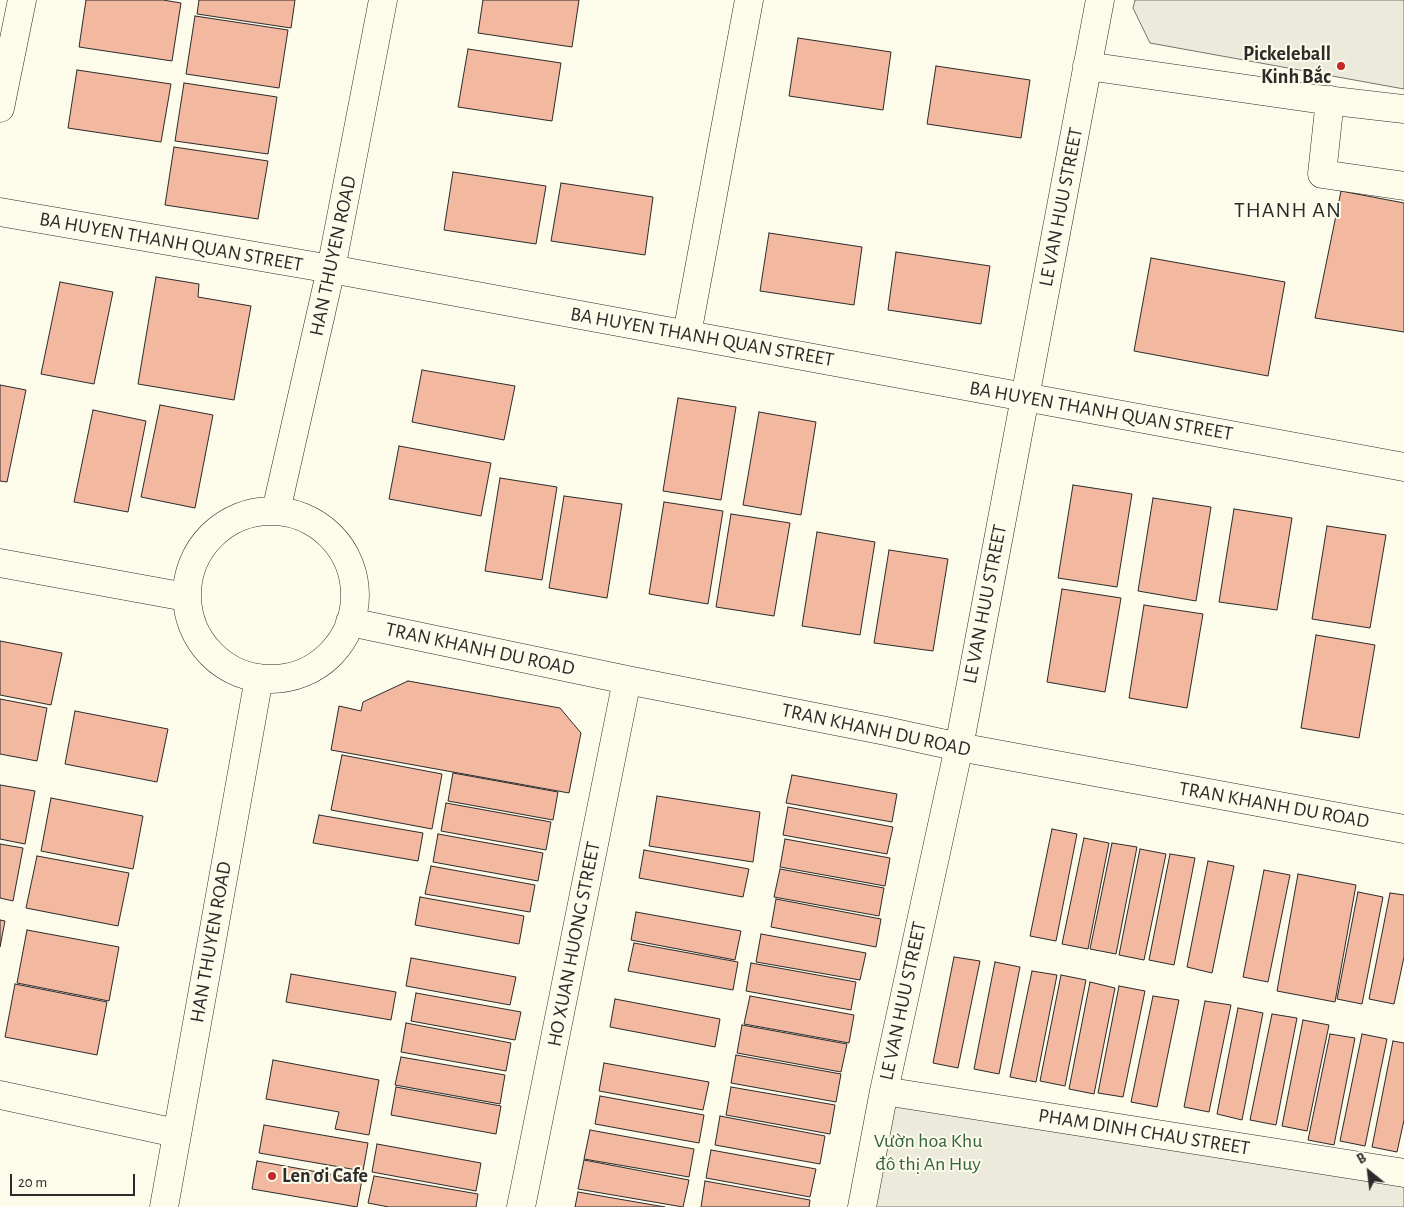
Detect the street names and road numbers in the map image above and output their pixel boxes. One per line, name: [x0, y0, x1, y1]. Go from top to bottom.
street label: LE VAN HUU STREET: [1034, 125, 1088, 289]
street label: HAN THUYEN ROAD: [304, 174, 362, 338]
street label: BA HUYEN THANH QUAN STREET: [37, 207, 305, 277]
street label: BA HUYEN THANH QUAN STREET: [568, 302, 836, 372]
street label: BA HUYEN THANH QUAN STREET: [967, 376, 1235, 446]
street label: LE VAN HUU STREET: [958, 522, 1012, 686]
street label: TRAN KHANH DU ROAD: [383, 617, 577, 681]
street label: TRAN KHANH DU ROAD: [779, 698, 973, 762]
street label: TRAN KHANH DU ROAD: [1177, 776, 1371, 834]
street label: HO XUAN HUONG STREET: [542, 839, 606, 1049]
street label: HAN THUYEN ROAD: [185, 860, 237, 1024]
street label: LE VAN HUU STREET: [874, 919, 932, 1083]
street label: PHAM DINH CHAU STREET: [1037, 1103, 1251, 1161]

